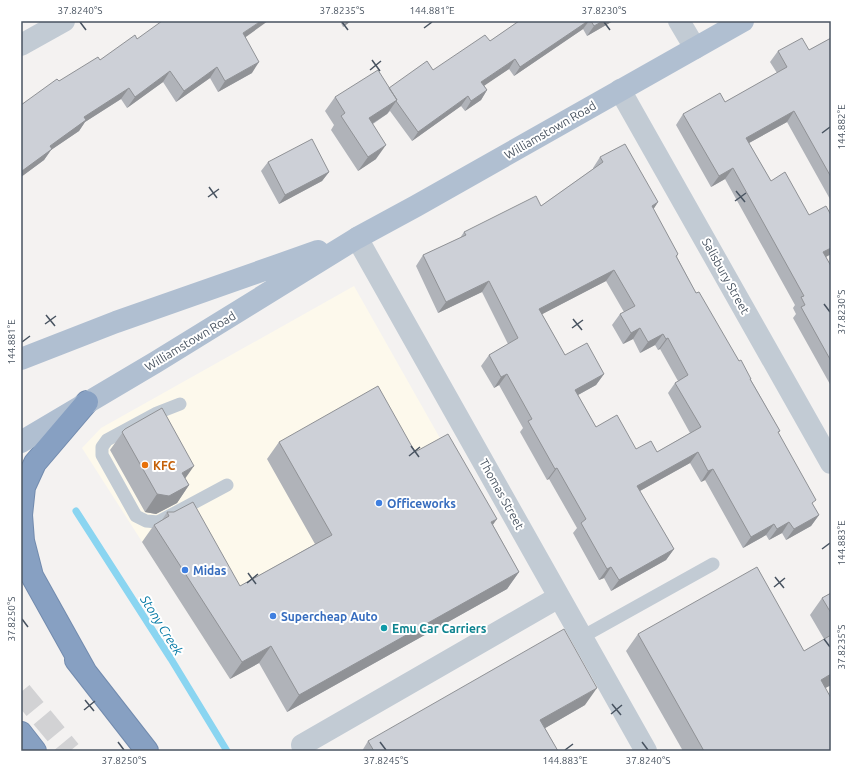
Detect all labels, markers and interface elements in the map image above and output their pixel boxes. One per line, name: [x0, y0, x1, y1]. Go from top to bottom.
text: 37.8240°S: [58, 5, 102, 16]
text: 37.8235°S: [320, 5, 364, 16]
text: 144.881°E: [409, 5, 455, 16]
text: 37.8230°S: [582, 5, 626, 16]
street label: Williamstown Road: [502, 99, 598, 161]
text: 144.882°E: [836, 104, 847, 150]
street label: Salisbury Street: [700, 236, 752, 316]
text: 37.8230°S: [836, 290, 847, 334]
street label: Williamstown Road: [142, 309, 238, 373]
text: 144.881°E: [6, 319, 17, 365]
street label: Thomas Street: [477, 457, 527, 532]
place label: KFC: [153, 459, 176, 472]
marker: KFC: [140, 460, 150, 470]
place label: Officeworks: [387, 497, 456, 510]
marker: Officeworks: [374, 498, 384, 508]
text: 144.883°E: [836, 520, 847, 566]
place label: Midas: [193, 564, 227, 577]
marker: Midas: [180, 565, 190, 575]
water label: Stony Creek: [138, 592, 186, 658]
text: 37.8250°S: [6, 597, 17, 641]
place label: Supercheap Auto: [281, 610, 378, 623]
marker: Supercheap Auto: [268, 611, 278, 621]
place label: Emu Car Carriers: [392, 622, 487, 635]
marker: Emu Car Carriers: [379, 623, 389, 633]
text: 37.8235°S: [836, 625, 847, 669]
text: 37.8250°S: [102, 755, 146, 766]
text: 37.8245°S: [364, 755, 408, 766]
text: 144.883°E: [542, 755, 588, 766]
text: 37.8240°S: [626, 755, 670, 766]

